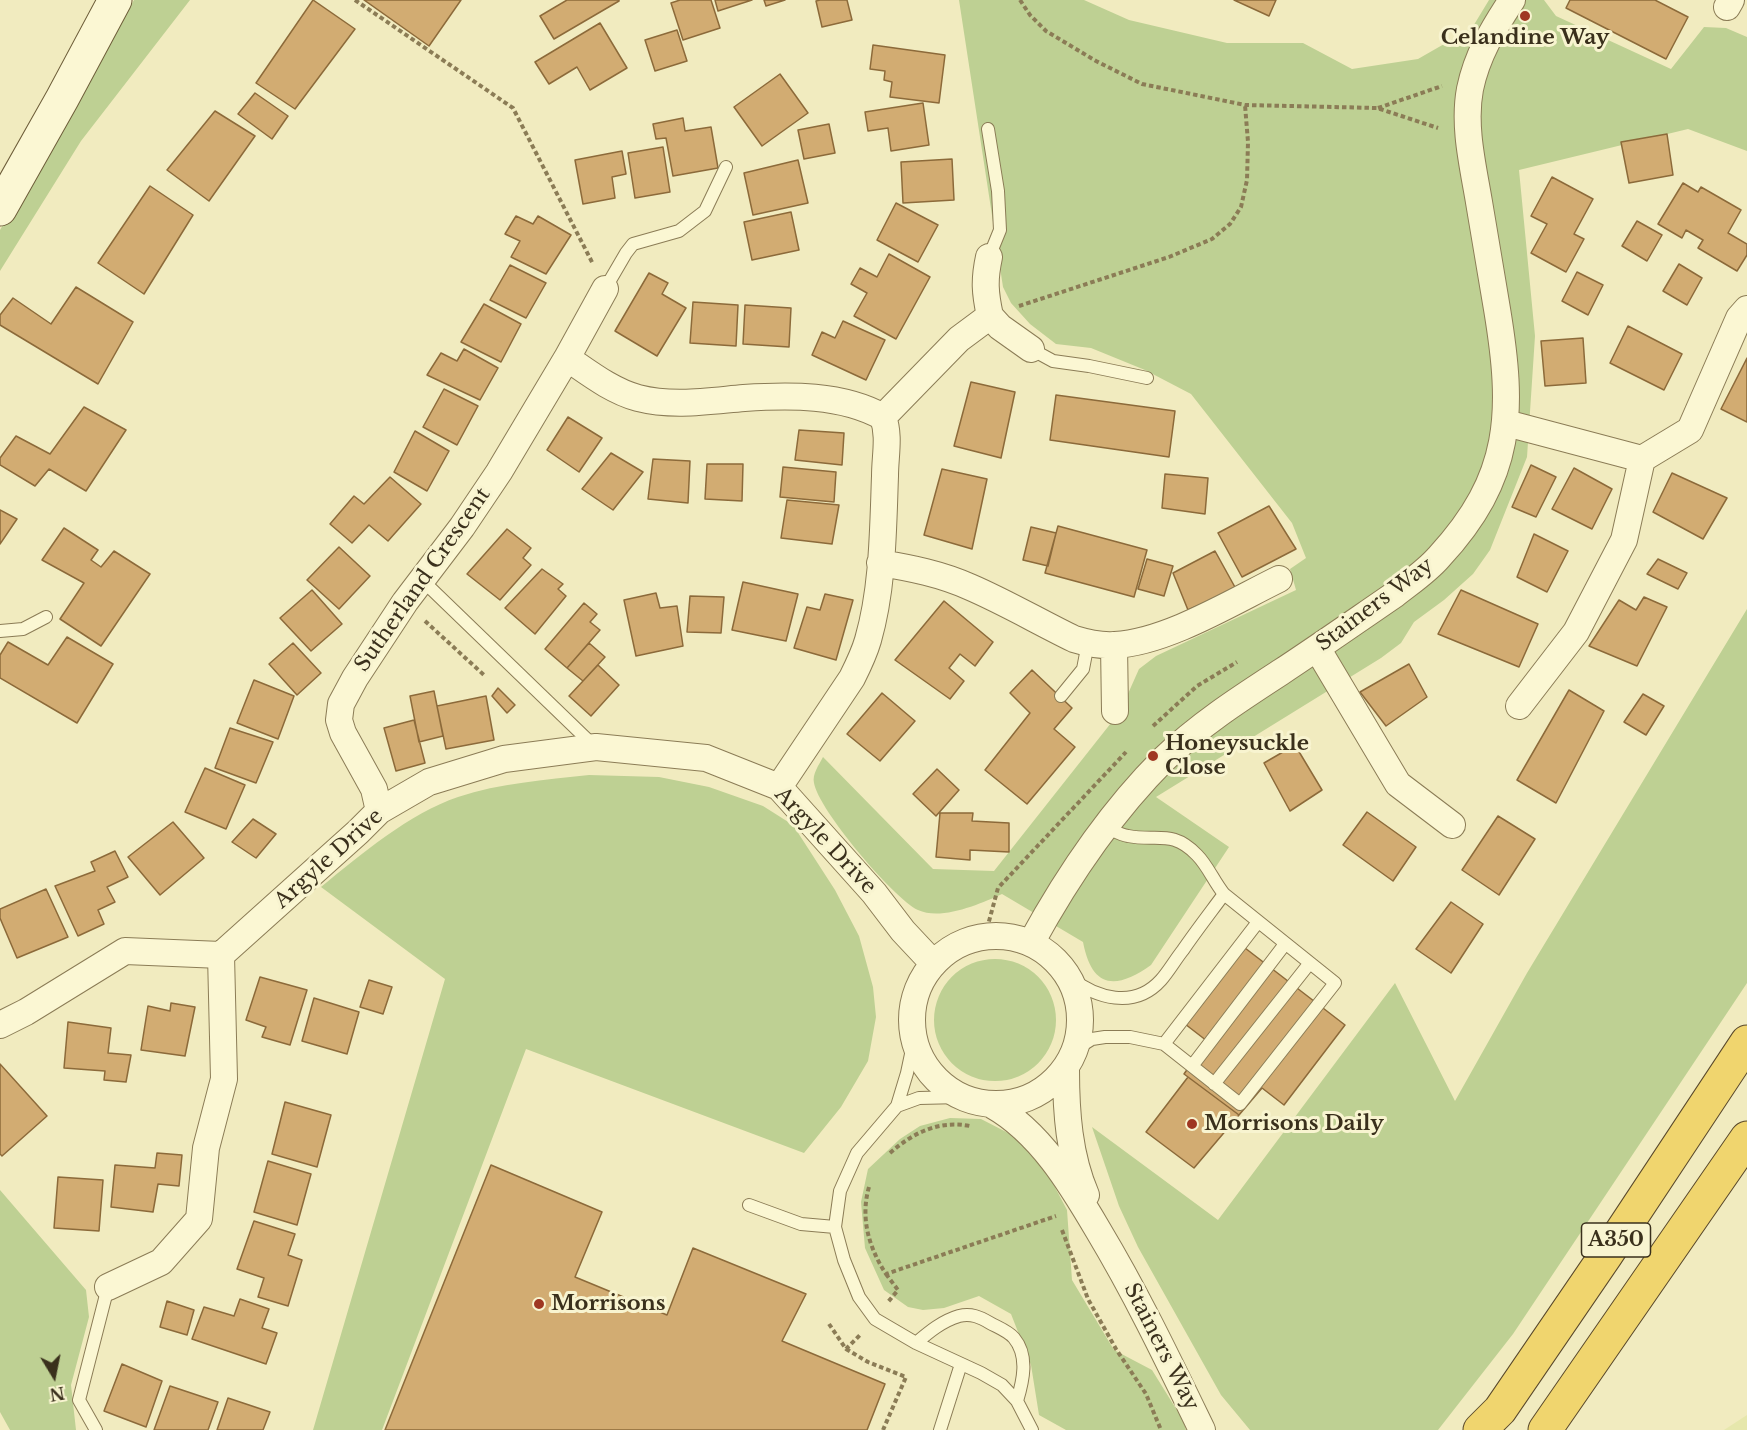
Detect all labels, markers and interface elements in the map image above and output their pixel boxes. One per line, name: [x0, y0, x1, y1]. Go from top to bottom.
marker: Celandine Way: [1518, 9, 1532, 23]
place label: Celandine Way: [1441, 25, 1609, 51]
street label: Sutherland Crescent: [350, 483, 496, 677]
street label: Stainers Way: [1312, 553, 1438, 657]
place label: Honeysuckle Close: [1165, 731, 1309, 781]
marker: Honeysuckle Close: [1146, 749, 1160, 763]
street label: Argyle Drive: [769, 782, 881, 900]
street label: Argyle Drive: [270, 804, 388, 914]
place label: Morrisons Daily: [1204, 1111, 1384, 1137]
marker: Morrisons Daily: [1185, 1117, 1199, 1131]
road number: A350: [1582, 1223, 1650, 1257]
street label: Stainers Way: [1118, 1279, 1204, 1415]
place label: Morrisons: [551, 1291, 666, 1317]
marker: Morrisons: [532, 1297, 546, 1311]
north arrow: [24, 1346, 84, 1406]
text: N: [48, 1383, 66, 1405]

